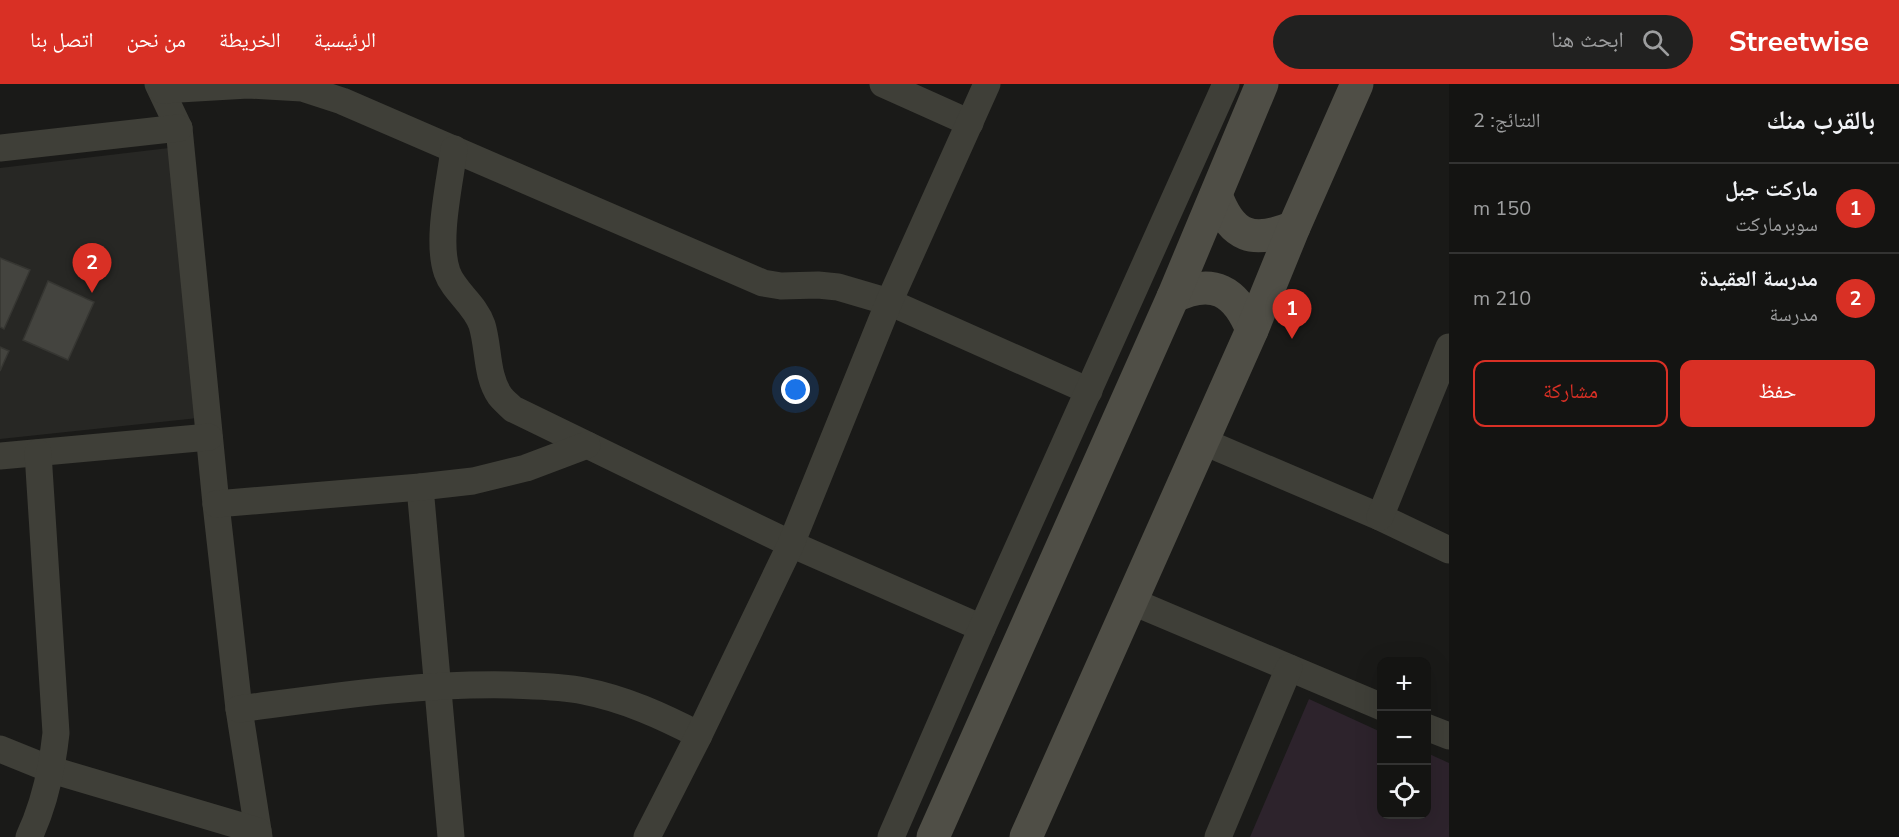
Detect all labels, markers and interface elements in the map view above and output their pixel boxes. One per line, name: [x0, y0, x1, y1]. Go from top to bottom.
search box: [1273, 15, 1693, 69]
text: Streetwise: [1729, 23, 1869, 61]
text: ابحث هنا: [1551, 25, 1624, 55]
text: اتصل بنا: [30, 26, 94, 54]
text: من نحن: [127, 26, 186, 54]
text: الخريطة: [219, 26, 281, 54]
text: الرئيسية: [314, 26, 376, 54]
icon: search: [1639, 26, 1672, 59]
text: بالقرب منك: [1767, 103, 1875, 138]
text: النتائج: 2: [1473, 107, 1541, 134]
text: ماركت جبل: [1725, 174, 1818, 204]
text: 150 m: [1473, 195, 1531, 222]
text: 1: [1850, 195, 1862, 222]
text: سوبرماركت: [1735, 211, 1818, 238]
pin: 2: [72, 244, 112, 293]
text: مدرسة العقيدة: [1699, 264, 1818, 294]
text: 210 m: [1473, 285, 1531, 312]
text: 2: [1850, 285, 1862, 312]
pin: 1: [1272, 290, 1312, 339]
text: مدرسة: [1769, 301, 1818, 328]
button: مشاركة: [1473, 360, 1668, 427]
button: حفظ: [1680, 360, 1875, 427]
your location: [781, 375, 810, 404]
map controls: [1377, 657, 1431, 819]
button: +: [1377, 657, 1431, 711]
button: −: [1377, 711, 1431, 765]
button: locate: [1377, 765, 1431, 819]

